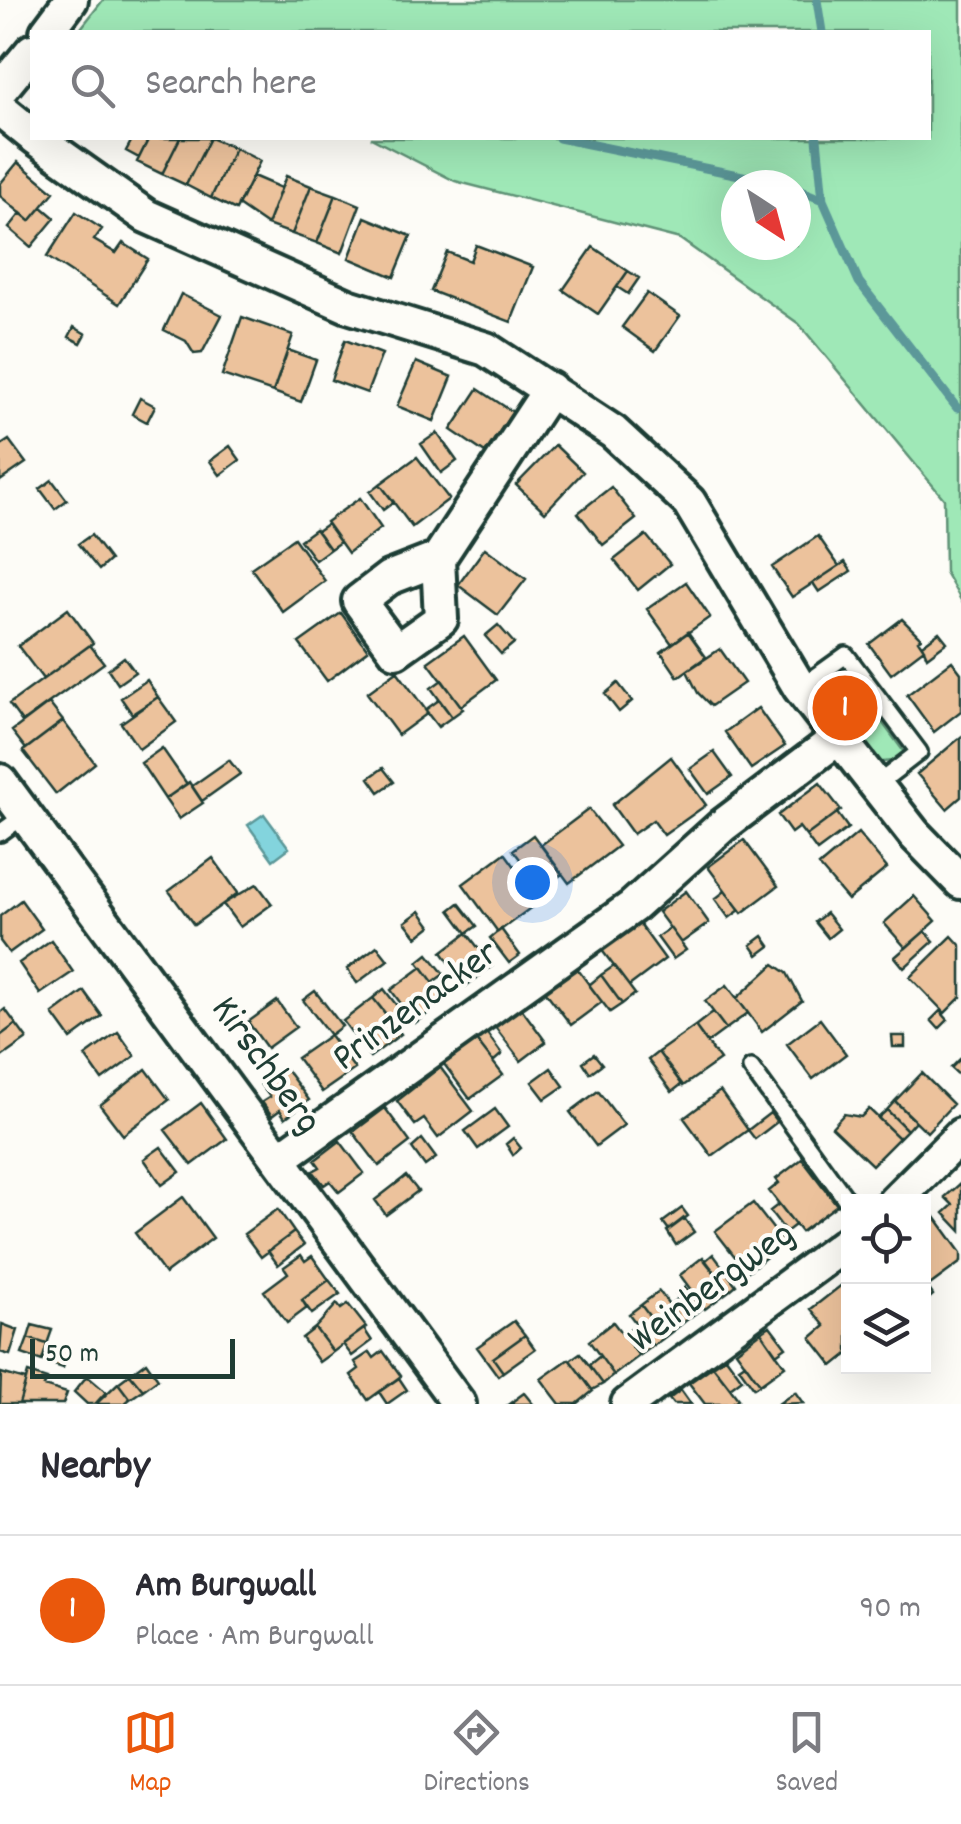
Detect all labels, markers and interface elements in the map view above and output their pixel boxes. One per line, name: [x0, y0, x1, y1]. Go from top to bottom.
search box: [30, 30, 931, 140]
icon: search: [65, 58, 120, 113]
text: Search here: [145, 58, 317, 113]
north arrow: [721, 170, 811, 260]
pin: 1: [812, 670, 878, 746]
your location: [507, 857, 558, 908]
street label: Prinzenacker: [322, 928, 512, 1088]
street label: Kirschberg: [194, 986, 334, 1148]
map controls: [841, 1194, 931, 1374]
button: locate: [841, 1194, 931, 1284]
street label: Weinbergweg: [618, 1209, 808, 1369]
button: layers: [841, 1284, 931, 1374]
scale bar: [30, 1334, 235, 1378]
text: 50 m: [45, 1336, 99, 1376]
text: Nearby: [40, 1439, 150, 1499]
text: Am Burgwall: [135, 1560, 316, 1615]
text: 1: [69, 1587, 76, 1633]
text: 90 m: [860, 1587, 921, 1633]
text: Place · Am Burgwall: [135, 1615, 374, 1661]
tab: Map: [123, 1705, 178, 1805]
tab: Directions: [424, 1705, 530, 1805]
tab: Saved: [776, 1705, 838, 1805]

